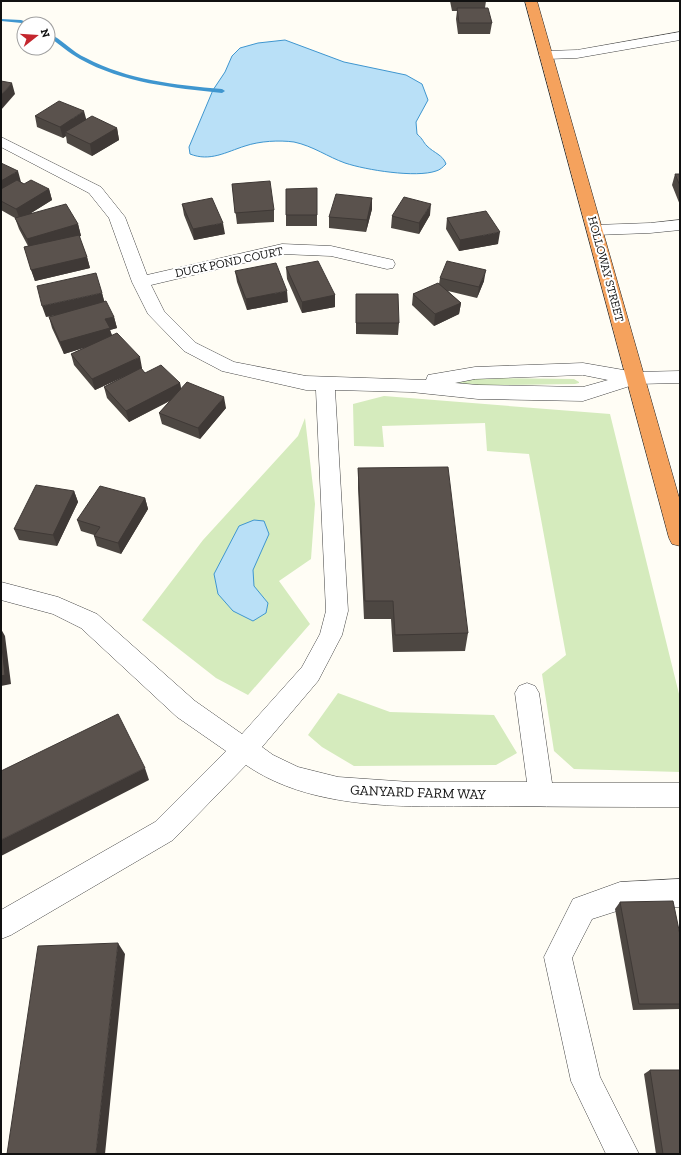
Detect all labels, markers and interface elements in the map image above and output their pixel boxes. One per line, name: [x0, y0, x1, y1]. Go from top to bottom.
north arrow: [16, 16, 56, 56]
text: N: [38, 27, 53, 40]
street label: HOLLOWAY STREET: [585, 215, 627, 324]
street label: DUCK POND COURT: [174, 244, 285, 280]
street label: GANYARD FARM WAY: [350, 782, 487, 803]

